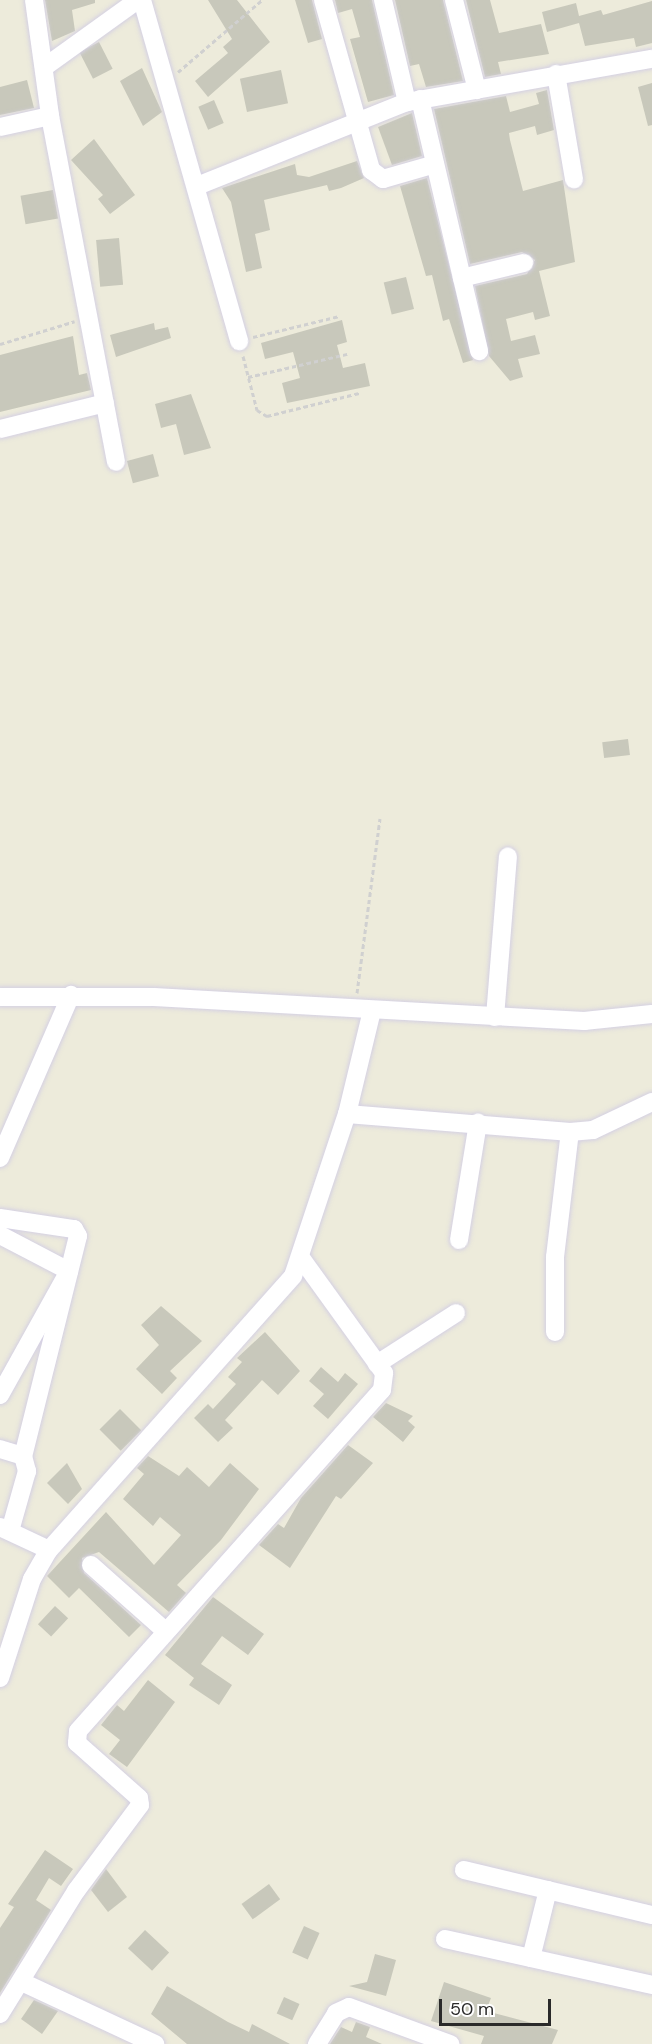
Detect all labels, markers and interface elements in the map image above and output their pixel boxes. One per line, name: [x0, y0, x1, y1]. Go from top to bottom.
scale bar: [442, 1987, 554, 2025]
text: 50 m: [450, 1997, 494, 2021]

